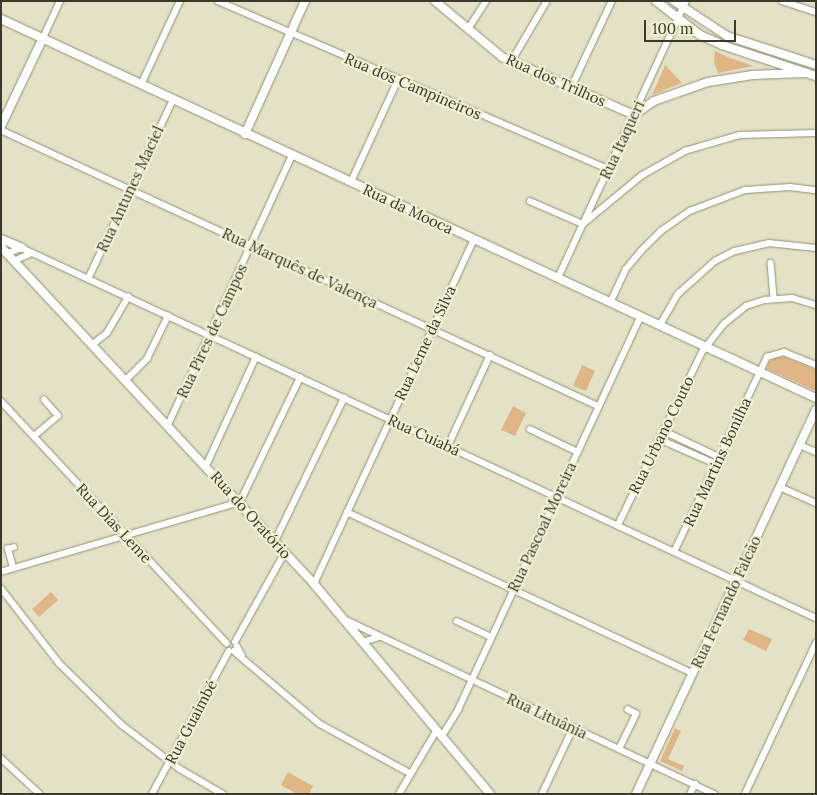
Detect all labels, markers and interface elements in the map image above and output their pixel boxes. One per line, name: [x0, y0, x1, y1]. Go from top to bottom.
scale bar: [647, 10, 740, 42]
text: 100 m: [652, 19, 693, 38]
street label: Rua dos Campineiros: [342, 49, 484, 123]
street label: Rua dos Trilhos: [503, 50, 609, 110]
street label: Rua Itaqueri: [596, 98, 648, 182]
street label: Rua Antunes Maciel: [93, 123, 167, 255]
street label: Rua da Mooca: [360, 180, 456, 238]
street label: Rua Marquês de Valença: [219, 224, 381, 312]
street label: Rua Pires de Campos: [173, 261, 251, 401]
street label: Rua Leme da Silva: [390, 283, 460, 403]
street label: Rua Urbano Couto: [625, 373, 697, 497]
street label: Rua Martins Bonilha: [679, 395, 755, 529]
street label: Rua Cuiabá: [385, 410, 463, 460]
street label: Rua Pascoal Moreira: [504, 459, 580, 595]
street label: Rua do Oratório: [207, 467, 295, 563]
street label: Rua Dias Leme: [72, 479, 156, 567]
street label: Rua Fernando Falcão: [687, 533, 765, 671]
street label: Rua Guaimbé: [161, 677, 221, 767]
street label: Rua Lituânia: [504, 690, 590, 742]

